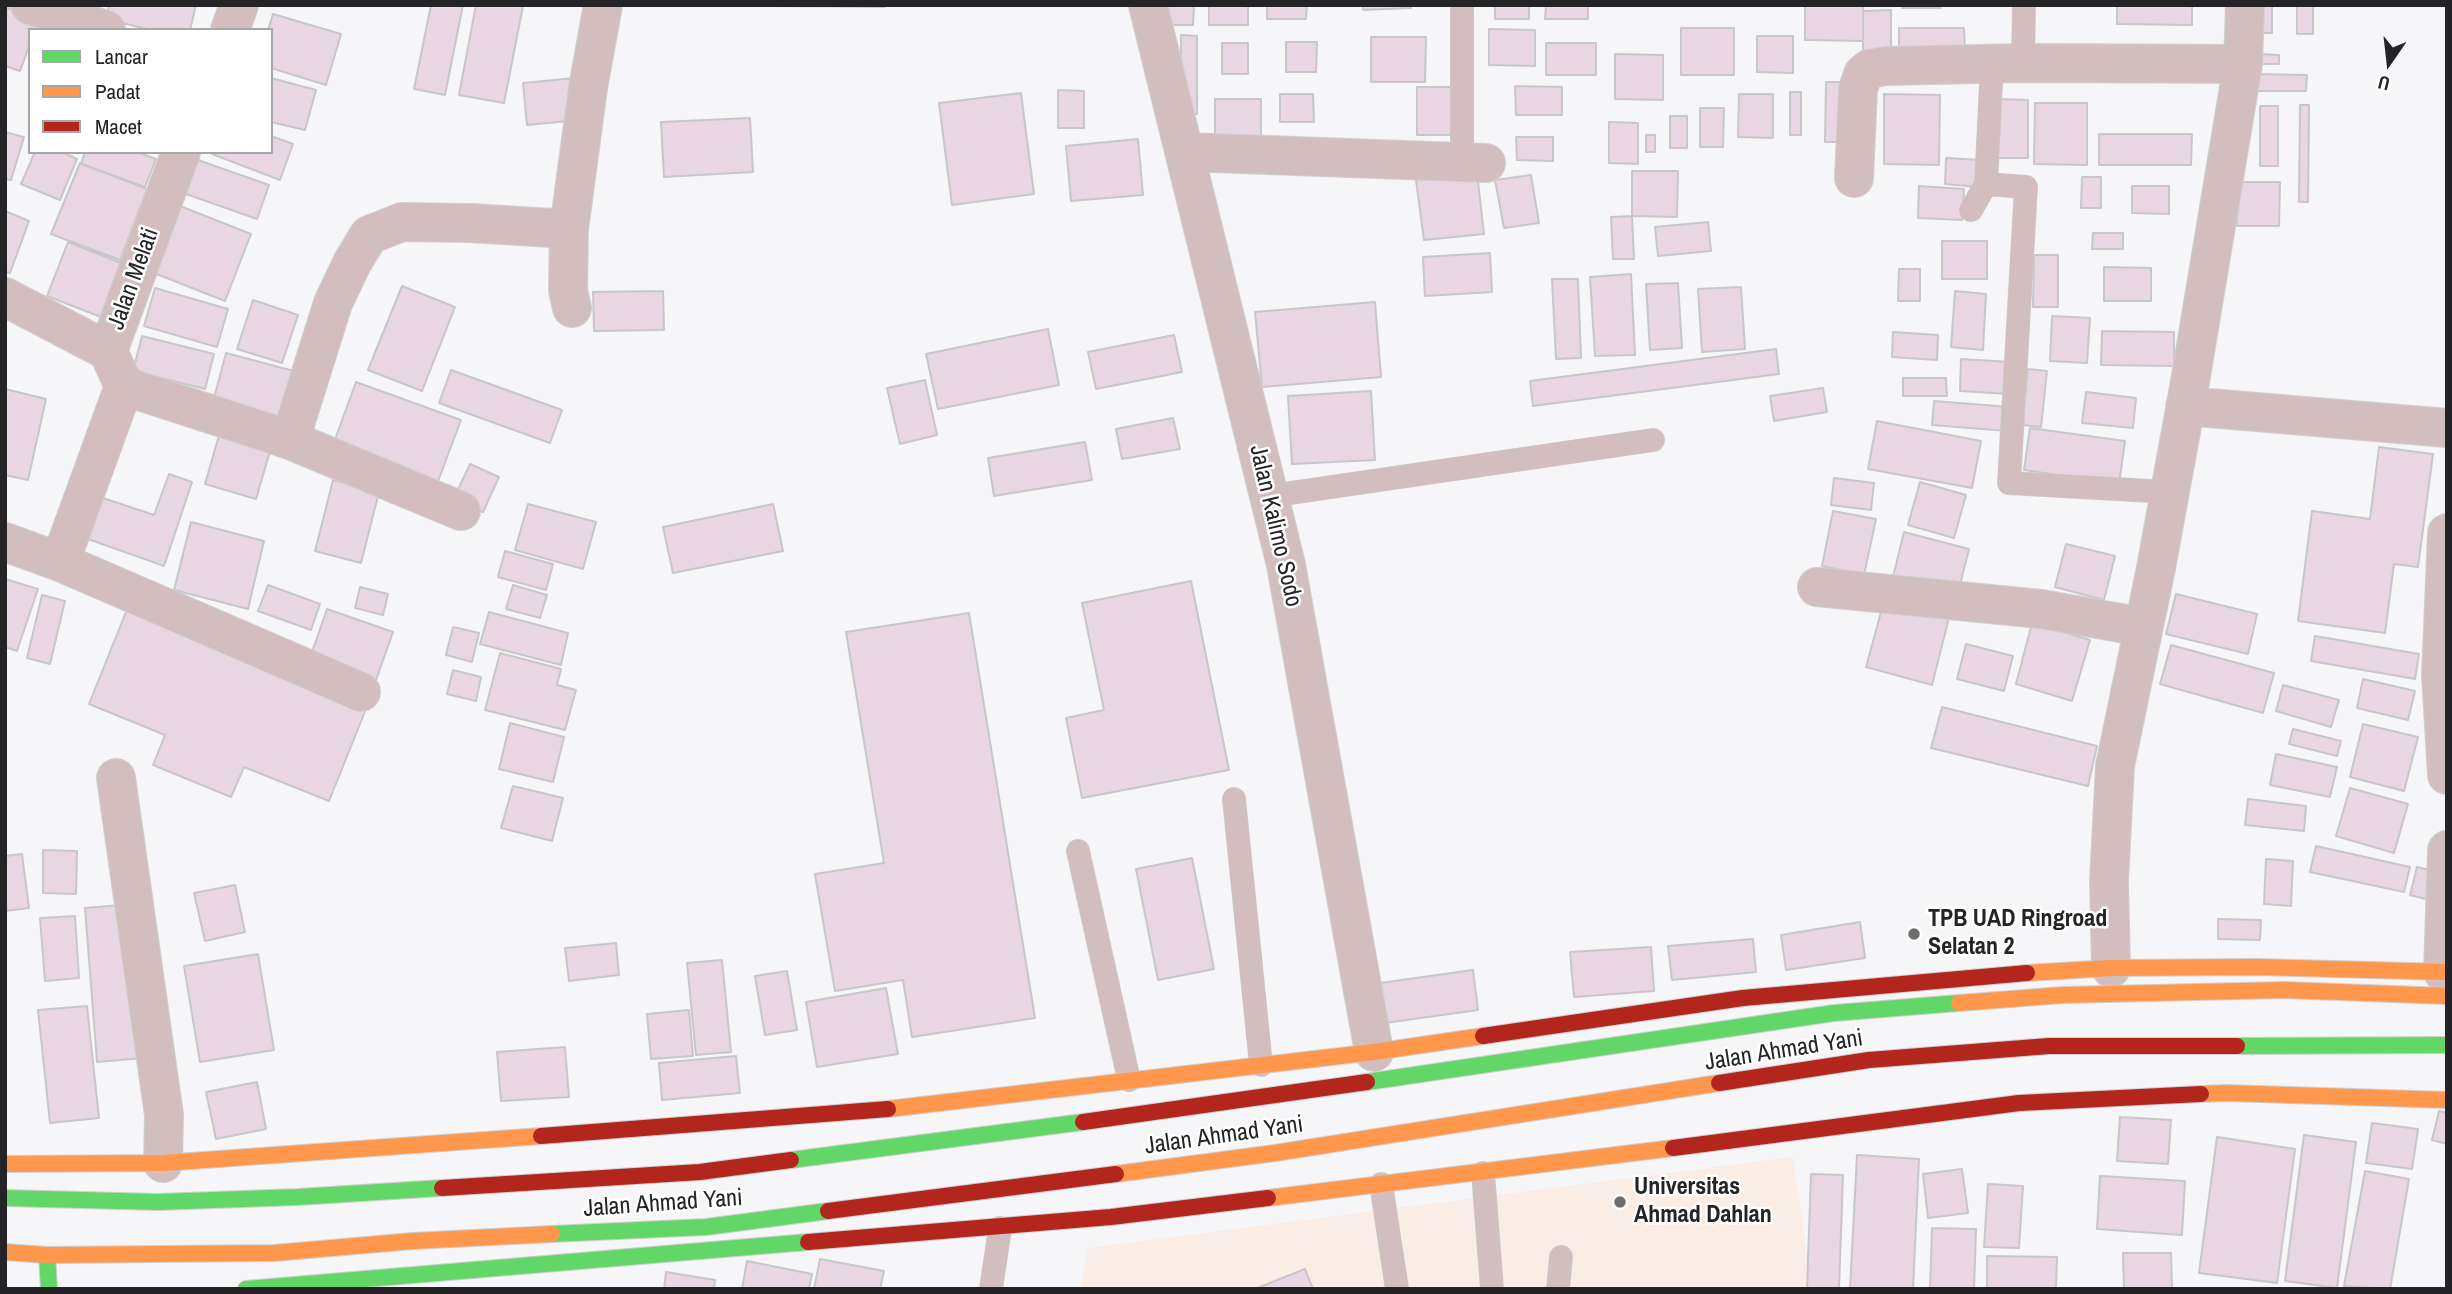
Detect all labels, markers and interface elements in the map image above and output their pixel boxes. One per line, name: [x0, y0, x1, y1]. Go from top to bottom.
legend: [28, 28, 273, 154]
north arrow: [2354, 28, 2424, 98]
text: Lancar: [95, 42, 148, 71]
text: U: [2375, 69, 2393, 97]
text: Padat: [95, 77, 140, 106]
text: Macet: [95, 112, 142, 141]
street label: Jalan Melati: [102, 224, 166, 334]
street label: Jalan Kalimo Sodo: [1242, 442, 1308, 610]
place label: TPB UAD Ringroad Selatan 2: [1928, 906, 2107, 962]
marker: TPB UAD Ringroad Selatan 2: [1906, 926, 1922, 942]
street label: Jalan Ahmad Yani: [1703, 1024, 1865, 1078]
street label: Jalan Ahmad Yani: [1143, 1111, 1305, 1161]
place label: Universitas Ahmad Dahlan: [1634, 1174, 1772, 1230]
street label: Jalan Ahmad Yani: [582, 1184, 744, 1224]
marker: Universitas Ahmad Dahlan: [1612, 1194, 1628, 1210]

